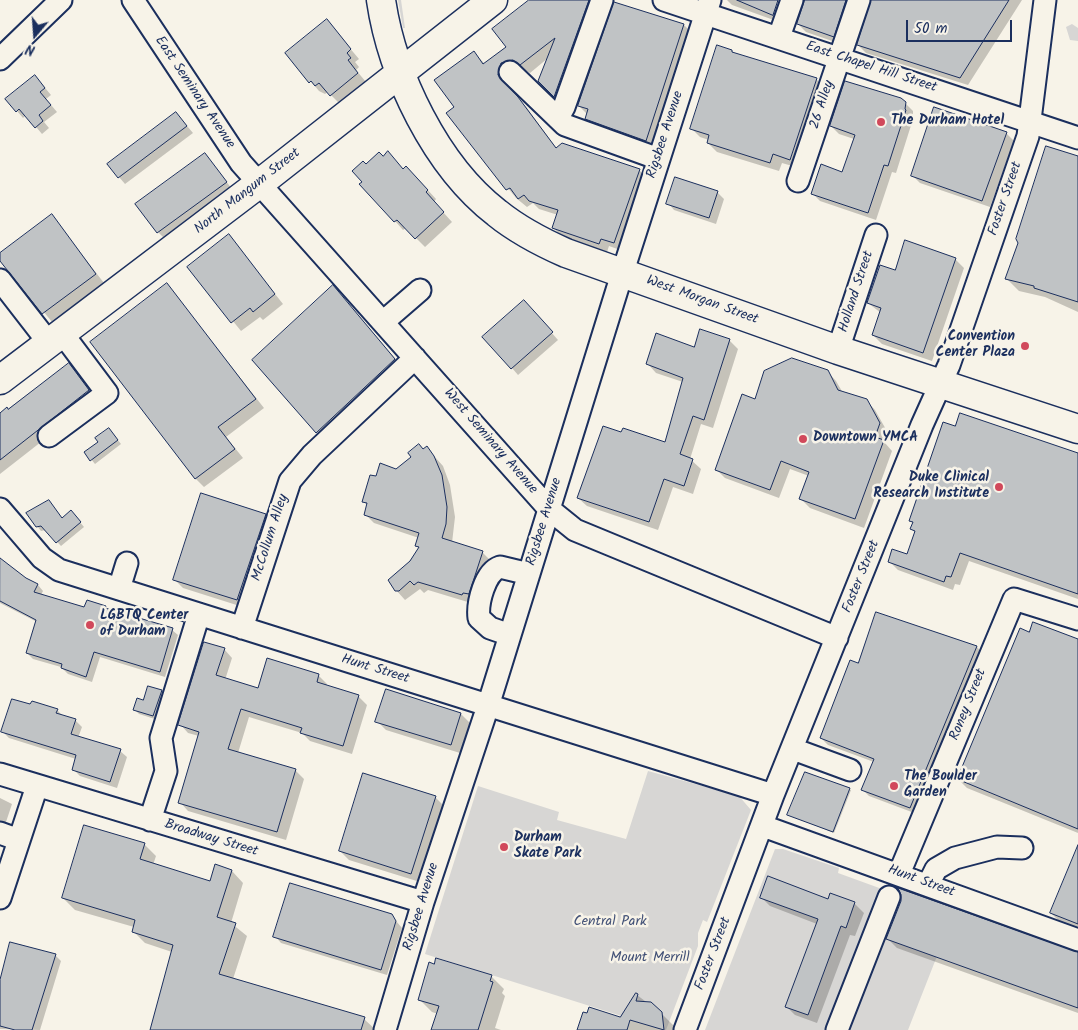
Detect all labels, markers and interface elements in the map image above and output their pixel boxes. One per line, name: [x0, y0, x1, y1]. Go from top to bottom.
north arrow: [10, 10, 60, 60]
scale bar: [908, 10, 1014, 42]
text: 50 m: [914, 17, 948, 41]
street label: East Seminary Avenue: [150, 34, 238, 152]
text: N: [23, 37, 38, 61]
street label: East Chapel Hill Street: [803, 39, 939, 97]
street label: 26 Alley: [807, 79, 839, 131]
street label: Rigsbee Avenue: [644, 89, 688, 181]
place label: The Durham Hotel: [891, 114, 1004, 130]
marker: The Durham Hotel: [875, 116, 887, 128]
street label: North Mangum Street: [192, 145, 304, 239]
street label: Foster Street: [986, 160, 1026, 238]
street label: Holland Street: [836, 249, 878, 335]
street label: West Morgan Street: [644, 273, 760, 329]
place label: Convention Center Plaza: [936, 330, 1015, 362]
marker: Convention Center Plaza: [1019, 340, 1031, 352]
street label: West Seminary Avenue: [440, 386, 540, 498]
place label: Downtown YMCA: [813, 431, 918, 447]
marker: Downtown YMCA: [797, 433, 809, 445]
place label: Duke Clinical Research Institute: [873, 471, 989, 504]
street label: Rigsbee Avenue: [524, 476, 566, 568]
marker: Duke Clinical Research Institute: [993, 481, 1005, 493]
street label: McCollum Alley: [249, 492, 293, 584]
street label: Foster Street: [840, 538, 884, 616]
place label: LGBTQ Center of Durham: [100, 609, 188, 642]
marker: LGBTQ Center of Durham: [84, 619, 96, 631]
street label: Hunt Street: [339, 652, 411, 688]
street label: Roney Street: [947, 667, 991, 743]
place label: The Boulder Garden: [904, 770, 977, 802]
marker: The Boulder Garden: [888, 780, 900, 792]
street label: Broadway Street: [162, 817, 260, 861]
place label: Durham Skate Park: [514, 831, 581, 864]
marker: Durham Skate Park: [498, 841, 510, 853]
street label: Rigsbee Avenue: [401, 861, 443, 953]
street label: Hunt Street: [885, 862, 957, 902]
park label: Central Park: [573, 915, 647, 931]
street label: Foster Street: [692, 915, 736, 993]
park label: Mount Merrill: [610, 951, 690, 967]

